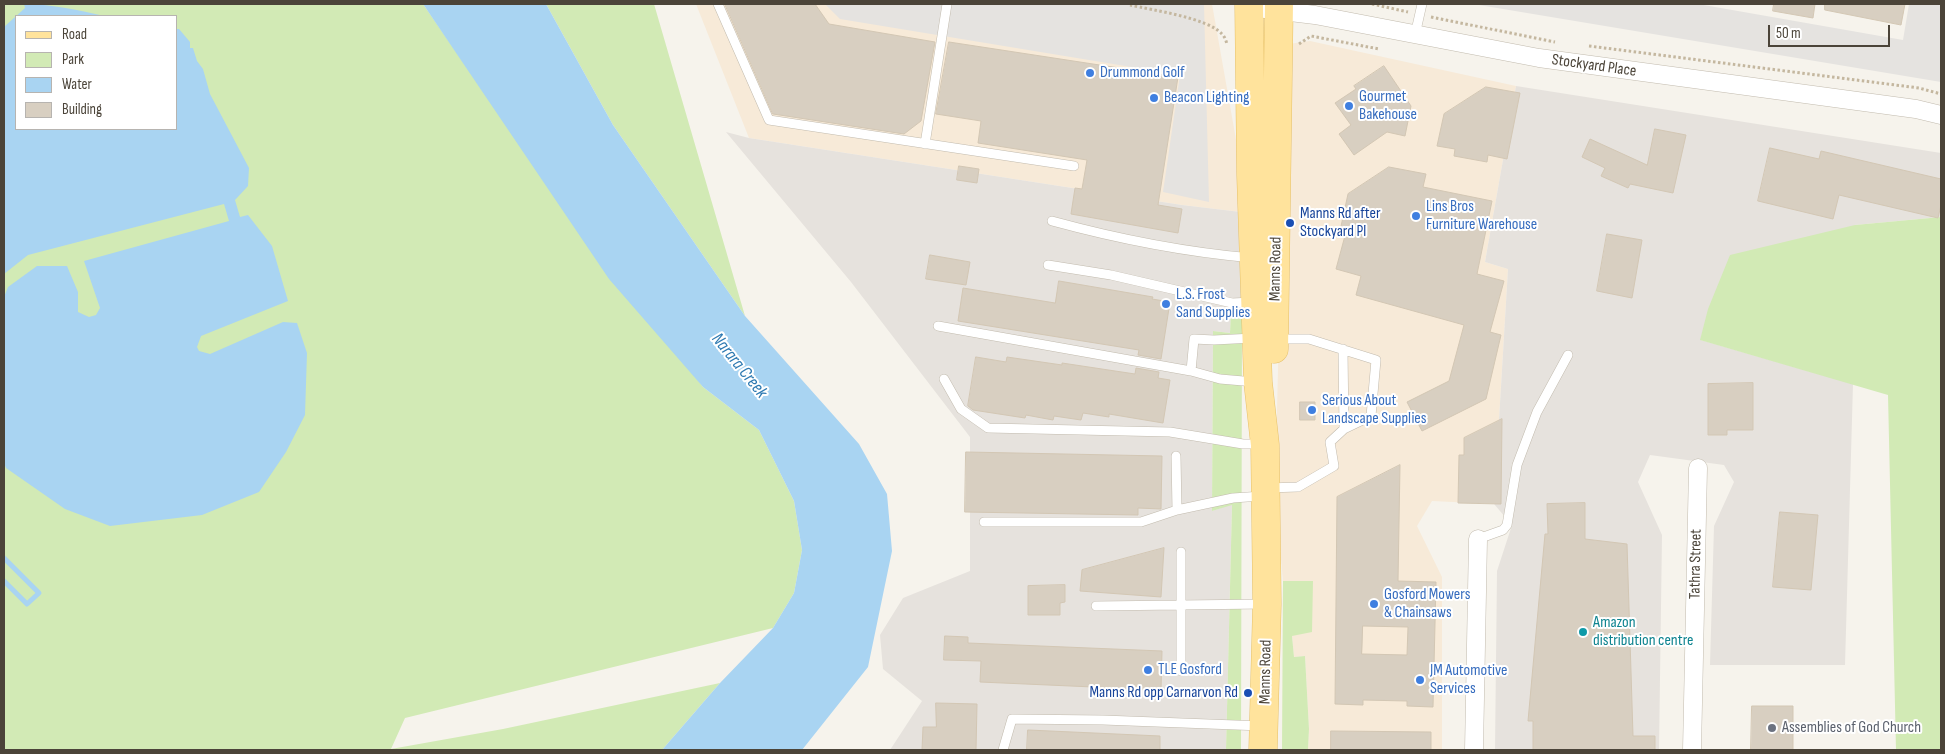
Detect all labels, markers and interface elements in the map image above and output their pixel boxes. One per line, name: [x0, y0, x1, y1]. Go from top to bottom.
legend: [15, 15, 178, 130]
scale bar: [1770, 15, 1892, 47]
text: 50 m: [1776, 24, 1801, 43]
text: Road: [62, 25, 87, 44]
text: Park: [62, 50, 84, 69]
street label: Stockyard Place: [1551, 51, 1637, 81]
place label: Drummond Golf: [1100, 63, 1185, 83]
marker: Drummond Golf: [1084, 67, 1096, 79]
text: Water: [62, 75, 92, 94]
place label: Gourmet Bakehouse: [1359, 87, 1417, 125]
place label: Beacon Lighting: [1164, 88, 1249, 108]
marker: Beacon Lighting: [1148, 92, 1160, 104]
text: Building: [62, 100, 102, 119]
marker: Gourmet Bakehouse: [1343, 100, 1355, 112]
place label: Lins Bros Furniture Warehouse: [1426, 197, 1537, 235]
place label: Manns Rd after Stockyard Pl: [1300, 204, 1381, 242]
marker: Lins Bros Furniture Warehouse: [1410, 210, 1422, 222]
marker: Manns Rd after Stockyard Pl: [1284, 217, 1296, 229]
street label: Manns Road: [1266, 237, 1286, 301]
place label: L.S. Frost Sand Supplies: [1176, 285, 1250, 323]
marker: L.S. Frost Sand Supplies: [1160, 298, 1172, 310]
water label: Narara Creek: [706, 329, 772, 403]
place label: Serious About Landscape Supplies: [1322, 391, 1427, 429]
marker: Serious About Landscape Supplies: [1306, 404, 1318, 416]
street label: Tathra Street: [1686, 529, 1706, 599]
place label: Gosford Mowers & Chainsaws: [1384, 585, 1470, 623]
marker: Gosford Mowers & Chainsaws: [1368, 598, 1380, 610]
place label: Amazon distribution centre: [1593, 613, 1693, 651]
marker: Amazon distribution centre: [1577, 626, 1589, 638]
street label: Manns Road: [1256, 640, 1276, 704]
place label: TLE Gosford: [1158, 660, 1222, 680]
place label: JM Automotive Services: [1430, 661, 1508, 699]
marker: TLE Gosford: [1142, 664, 1154, 676]
marker: JM Automotive Services: [1414, 674, 1426, 686]
place label: Manns Rd opp Carnarvon Rd: [1090, 683, 1238, 703]
marker: Manns Rd opp Carnarvon Rd: [1242, 687, 1254, 699]
place label: Assemblies of God Church: [1782, 718, 1921, 738]
marker: Assemblies of God Church: [1766, 722, 1778, 734]

